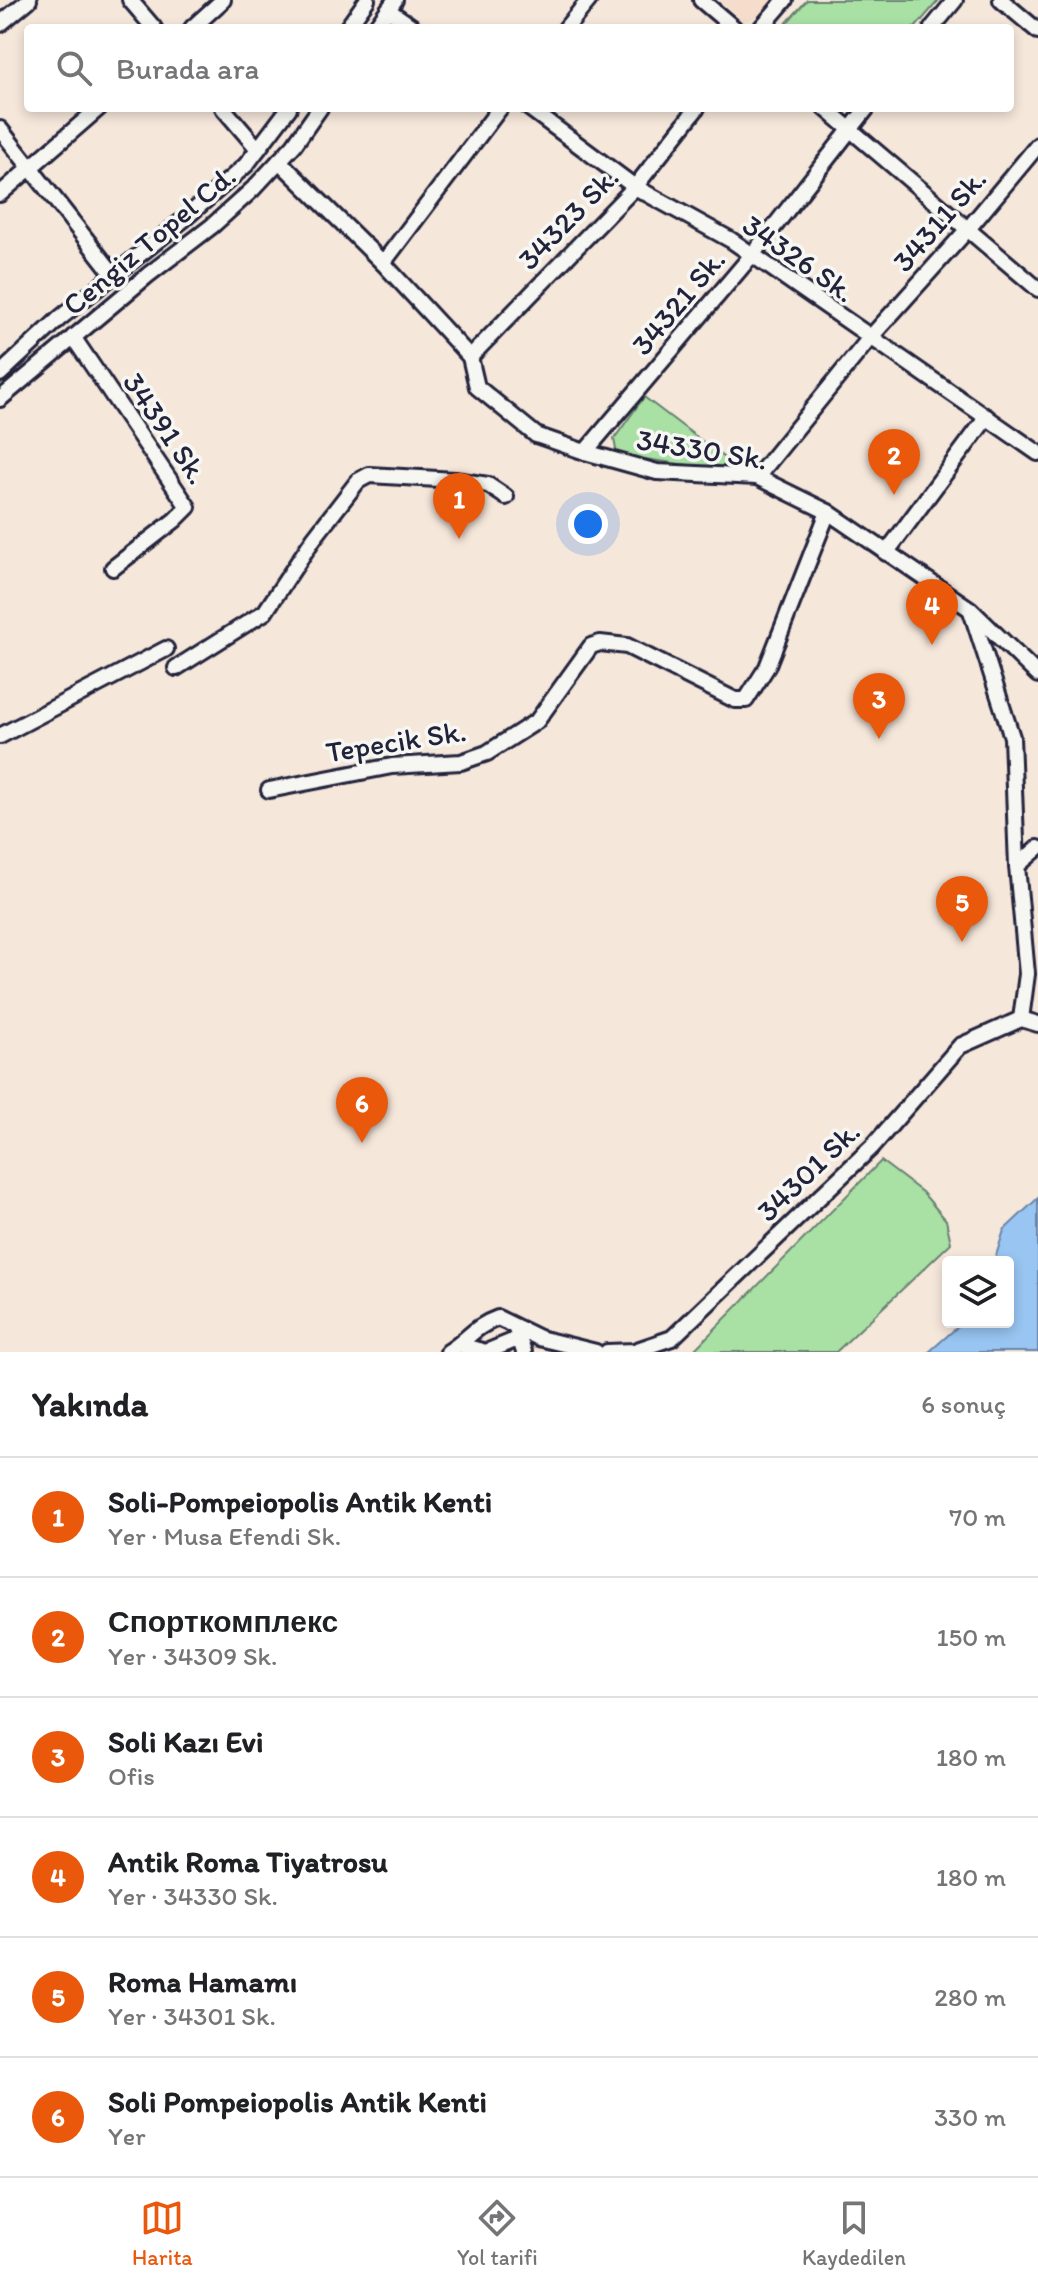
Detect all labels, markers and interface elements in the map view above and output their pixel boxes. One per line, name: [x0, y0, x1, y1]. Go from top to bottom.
search box: [24, 24, 1014, 112]
icon: search: [52, 46, 96, 90]
text: Burada ara: [116, 50, 259, 87]
street label: Cengiz Topel Cd.: [55, 157, 243, 323]
street label: 34323 Sk.: [510, 159, 626, 277]
street label: 34311 Sk.: [884, 161, 994, 279]
street label: 34326 Sk.: [736, 206, 862, 310]
street label: 34321 Sk.: [623, 241, 733, 363]
street label: 34391 Sk.: [115, 365, 217, 491]
street label: 34330 Sk.: [634, 420, 770, 478]
pin: 2: [868, 429, 920, 495]
pin: 1: [433, 473, 485, 539]
your location: [568, 504, 608, 544]
pin: 4: [906, 579, 958, 645]
pin: 3: [853, 673, 905, 739]
street label: Tepecik Sk.: [323, 712, 469, 770]
pin: 5: [936, 876, 988, 942]
pin: 6: [336, 1077, 388, 1143]
street label: 34301 Sk.: [749, 1113, 867, 1229]
map controls: [942, 1256, 1014, 1328]
button: layers: [942, 1256, 1014, 1328]
text: Yakında: [32, 1384, 148, 1425]
text: 6 sonuç: [921, 1388, 1006, 1420]
text: Soli-Pompeiopolis Antik Kenti: [108, 1483, 492, 1520]
text: 1: [52, 1501, 64, 1533]
text: 70 m: [949, 1501, 1006, 1533]
text: Yer · Musa Efendi Sk.: [108, 1520, 341, 1552]
text: Спорткомплекс: [108, 1603, 338, 1640]
text: 2: [51, 1621, 65, 1653]
text: 150 m: [937, 1621, 1006, 1653]
text: Yer · 34309 Sk.: [108, 1640, 277, 1672]
text: Soli Kazı Evi: [108, 1723, 263, 1760]
text: 3: [51, 1741, 65, 1773]
text: 180 m: [936, 1741, 1006, 1773]
text: Ofis: [108, 1760, 155, 1792]
text: Antik Roma Tiyatrosu: [108, 1843, 388, 1880]
text: 4: [50, 1861, 66, 1893]
text: 180 m: [936, 1861, 1006, 1893]
text: Yer · 34330 Sk.: [108, 1880, 278, 1912]
text: Roma Hamamı: [108, 1963, 297, 2000]
text: 5: [51, 1981, 65, 2013]
text: 280 m: [934, 1981, 1006, 2013]
text: Yer · 34301 Sk.: [108, 2000, 276, 2032]
text: Soli Pompeiopolis Antik Kenti: [108, 2083, 487, 2120]
text: 6: [51, 2101, 65, 2133]
text: 330 m: [934, 2101, 1006, 2133]
text: Yer: [108, 2120, 146, 2152]
tab: Harita: [132, 2196, 193, 2271]
tab: Yol tarifi: [457, 2196, 538, 2271]
tab: Kaydedilen: [802, 2196, 906, 2271]

